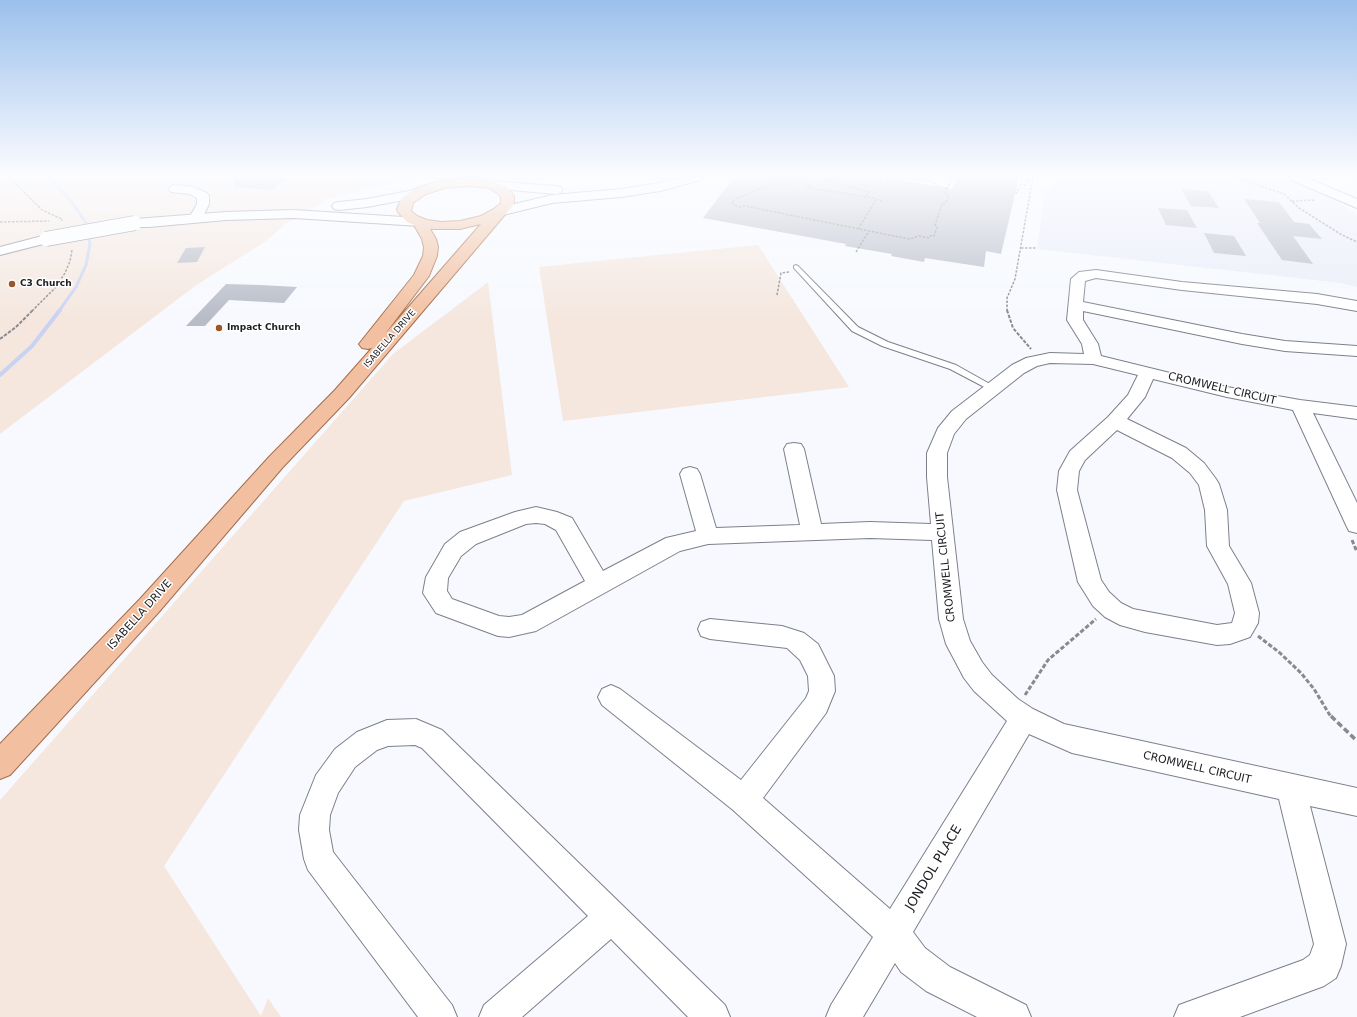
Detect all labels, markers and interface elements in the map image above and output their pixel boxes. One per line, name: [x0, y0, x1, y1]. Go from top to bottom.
marker: C3 Church: [7, 279, 17, 289]
place label: C3 Church: [20, 279, 72, 289]
street label: ISABELLA DRIVE: [362, 308, 418, 370]
marker: Impact Church: [214, 323, 224, 333]
place label: Impact Church: [227, 323, 301, 333]
street label: CROMWELL CIRCUIT: [1167, 370, 1277, 408]
street label: CROMWELL CIRCUIT: [934, 511, 958, 623]
street label: ISABELLA DRIVE: [105, 577, 175, 653]
street label: CROMWELL CIRCUIT: [1142, 749, 1252, 787]
street label: JONDOL PLACE: [902, 823, 966, 913]

